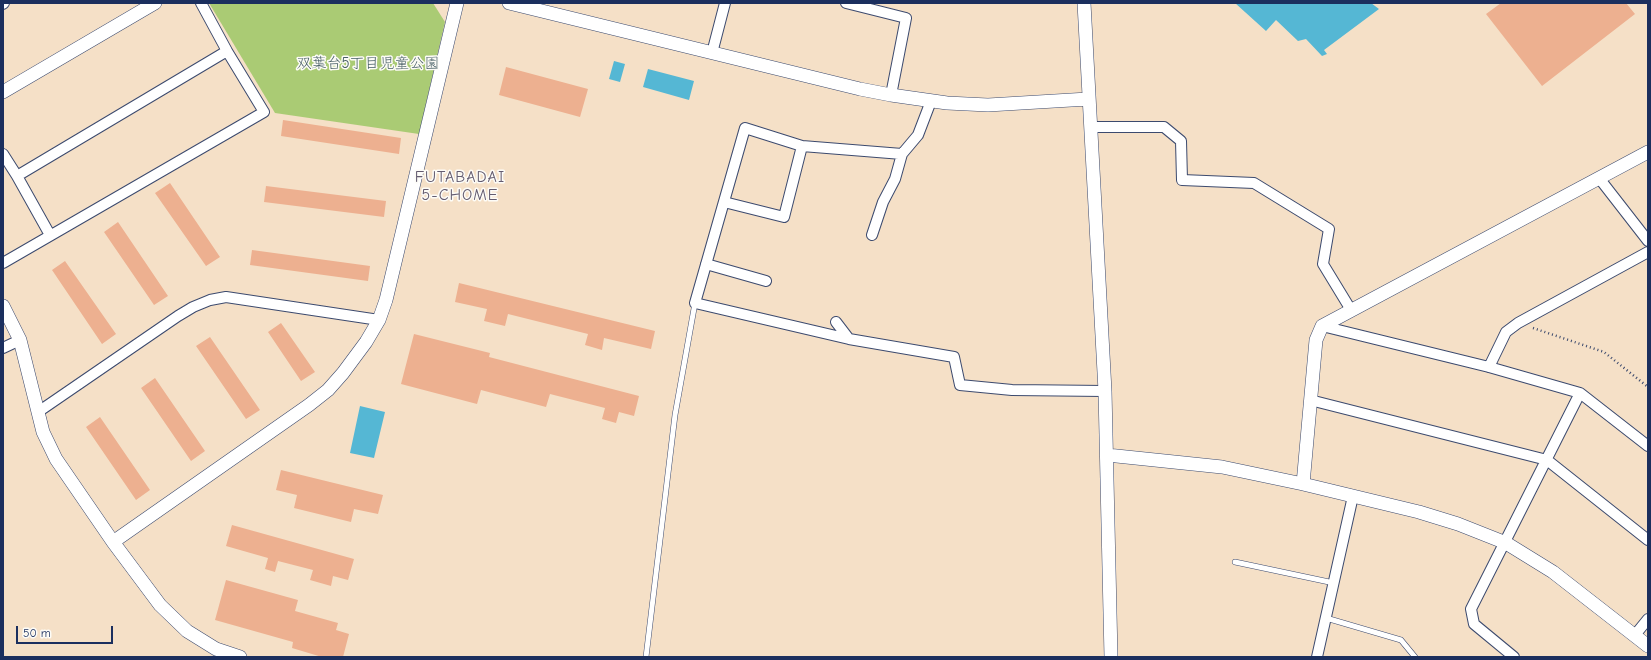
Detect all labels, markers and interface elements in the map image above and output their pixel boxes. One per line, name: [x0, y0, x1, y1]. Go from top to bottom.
park label: 双葉台5丁目児童公園: [296, 55, 440, 73]
district label: FUTABADAI 5-CHOME: [415, 167, 505, 205]
scale bar: [18, 618, 115, 644]
text: 50 m: [23, 626, 51, 640]

